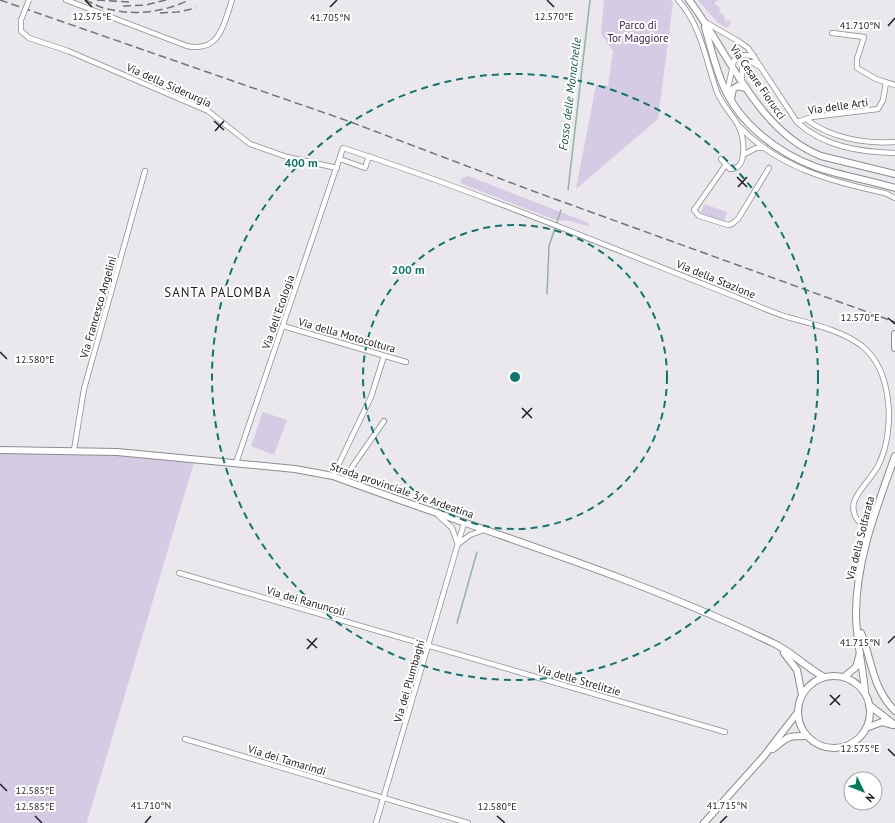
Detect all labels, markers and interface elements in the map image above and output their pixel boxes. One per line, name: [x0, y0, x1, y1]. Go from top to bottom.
text: 12.575°E: [73, 10, 112, 23]
text: 12.570°E: [535, 10, 574, 23]
text: 41.705°N: [310, 11, 350, 24]
park label: Parco di Tor Maggiore: [607, 18, 669, 45]
text: 41.710°N: [840, 19, 880, 32]
water label: Fosso delle Monachelle: [555, 36, 584, 151]
street label: Via Cesare Fiorucci: [726, 41, 789, 122]
street label: Via della Siderurgia: [123, 60, 214, 110]
street label: Via delle Arti: [806, 95, 869, 117]
text: 400 m: [284, 155, 318, 170]
street label: Via Francesco Angelini: [76, 254, 119, 361]
street label: Via della Stazione: [673, 256, 758, 301]
text: 200 m: [391, 262, 425, 277]
street label: Via dell'Ecologia: [258, 273, 297, 352]
district label: SANTA PALOMBA: [164, 284, 272, 301]
text: 12.570°E: [841, 311, 880, 324]
street label: Via della Motocoltura: [296, 314, 397, 356]
text: 12.580°E: [16, 353, 55, 366]
centre of rings: [508, 370, 522, 384]
street label: Strada provinciale 3/e Ardeatina: [328, 459, 476, 521]
street label: Via della Solfarata: [843, 494, 877, 582]
street label: Via dei Ranuncoli: [264, 583, 347, 619]
text: 41.715°N: [840, 636, 880, 649]
street label: Via dei Plumbaghi: [390, 638, 428, 725]
street label: Via delle Strelitzie: [535, 661, 623, 699]
street label: Via dei Tamarindi: [245, 741, 328, 779]
text: 12.575°E: [841, 742, 880, 755]
north arrow: [843, 771, 883, 811]
text: 12.585°E: [16, 784, 55, 797]
text: N: [863, 790, 878, 805]
text: 41.710°N: [131, 799, 171, 812]
text: 41.715°N: [707, 799, 747, 812]
text: 12.585°E: [16, 800, 55, 813]
text: 12.580°E: [478, 800, 517, 813]

